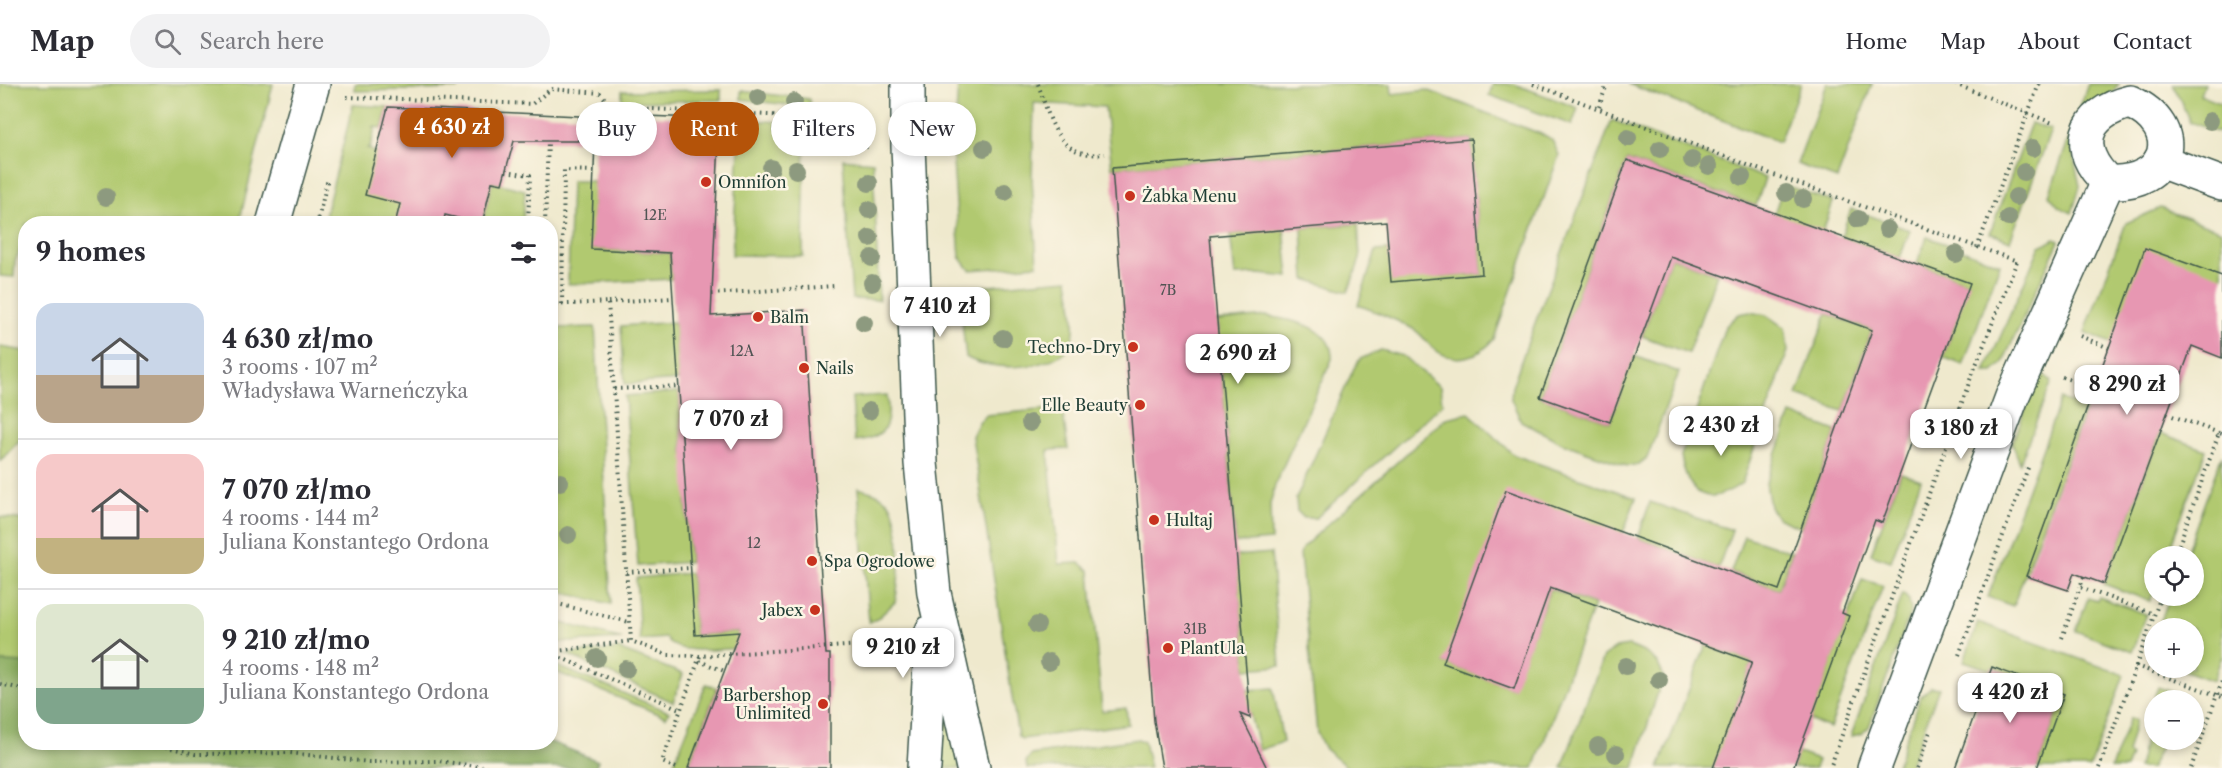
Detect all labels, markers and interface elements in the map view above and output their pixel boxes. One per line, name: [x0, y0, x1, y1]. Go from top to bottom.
search box: [130, 14, 550, 68]
text: Map: [30, 24, 94, 58]
icon: search: [151, 25, 184, 58]
text: Search here: [199, 28, 324, 55]
text: Home: [1846, 29, 1907, 54]
text: Map: [1940, 29, 1985, 54]
text: About: [2018, 29, 2080, 54]
text: Contact: [2113, 29, 2192, 54]
chip: Buy: [576, 102, 657, 156]
chip: Rent: [669, 102, 759, 156]
chip: Filters: [771, 102, 876, 156]
chip: New: [888, 102, 976, 156]
pin: 4 630 zł: [390, 108, 514, 159]
text: 4 630 zł: [414, 115, 490, 139]
place label: Omnifon: [718, 172, 786, 192]
marker: Omnifon: [699, 175, 713, 189]
place label: Żabka Menu: [1142, 186, 1237, 206]
marker: Żabka Menu: [1123, 189, 1137, 203]
house number: 12E: [643, 206, 667, 224]
text: 9 homes: [36, 236, 146, 268]
icon: filters: [507, 236, 540, 269]
house number: 7B: [1160, 281, 1177, 299]
pin: 7 410 zł: [878, 287, 1002, 338]
text: 7 410 zł: [904, 294, 976, 318]
place label: Balm: [770, 307, 809, 327]
marker: Balm: [751, 310, 765, 324]
text: 4 630 zł/mo: [222, 323, 373, 355]
icon: home: [84, 327, 156, 399]
pin: 2 690 zł: [1176, 334, 1300, 385]
place label: Techno-Dry: [1028, 337, 1122, 357]
marker: Techno-Dry: [1126, 340, 1140, 354]
text: 2 690 zł: [1200, 341, 1276, 365]
house number: 12A: [730, 342, 755, 360]
text: 3 rooms · 107 m²: [222, 355, 378, 379]
place label: Nails: [816, 358, 854, 378]
marker: Nails: [797, 361, 811, 375]
pin: 8 290 zł: [2065, 365, 2189, 416]
text: 8 290 zł: [2088, 372, 2166, 396]
text: Władysława Warneńczyka: [222, 379, 468, 403]
place label: Elle Beauty: [1041, 395, 1129, 415]
marker: Elle Beauty: [1133, 398, 1147, 412]
pin: 7 070 zł: [669, 400, 793, 451]
pin: 2 430 zł: [1659, 406, 1783, 457]
text: 7 070 zł: [694, 407, 768, 431]
pin: 3 180 zł: [1899, 409, 2023, 460]
text: 2 430 zł: [1683, 413, 1759, 437]
text: 3 180 zł: [1924, 416, 1998, 440]
text: 7 070 zł/mo: [222, 474, 371, 506]
icon: home: [84, 478, 156, 550]
text: 4 rooms · 144 m²: [222, 506, 379, 530]
place label: Hultaj: [1166, 510, 1213, 530]
marker: Hultaj: [1147, 513, 1161, 527]
text: Juliana Konstantego Ordona: [222, 530, 489, 554]
house number: 12: [747, 534, 761, 552]
map controls: [2144, 546, 2204, 750]
button: locate: [2144, 546, 2204, 606]
place label: Spa Ogrodowe: [824, 551, 935, 571]
marker: Spa Ogrodowe: [805, 554, 819, 568]
place label: Jabex: [759, 600, 804, 620]
marker: Jabex: [808, 603, 822, 617]
button: +: [2144, 618, 2204, 678]
house number: 31B: [1183, 620, 1207, 638]
text: 9 210 zł/mo: [222, 624, 370, 656]
icon: home: [84, 628, 156, 700]
pin: 9 210 zł: [841, 628, 965, 679]
text: 9 210 zł: [866, 635, 940, 659]
place label: PlantUla: [1180, 638, 1245, 658]
marker: PlantUla: [1161, 641, 1175, 655]
text: 4 rooms · 148 m²: [222, 656, 379, 680]
pin: 4 420 zł: [1948, 673, 2072, 724]
text: Juliana Konstantego Ordona: [222, 680, 489, 704]
text: 4 420 zł: [1972, 680, 2048, 704]
place label: Barbershop Unlimited: [723, 685, 811, 723]
button: −: [2144, 690, 2204, 750]
marker: Barbershop Unlimited: [816, 697, 830, 711]

